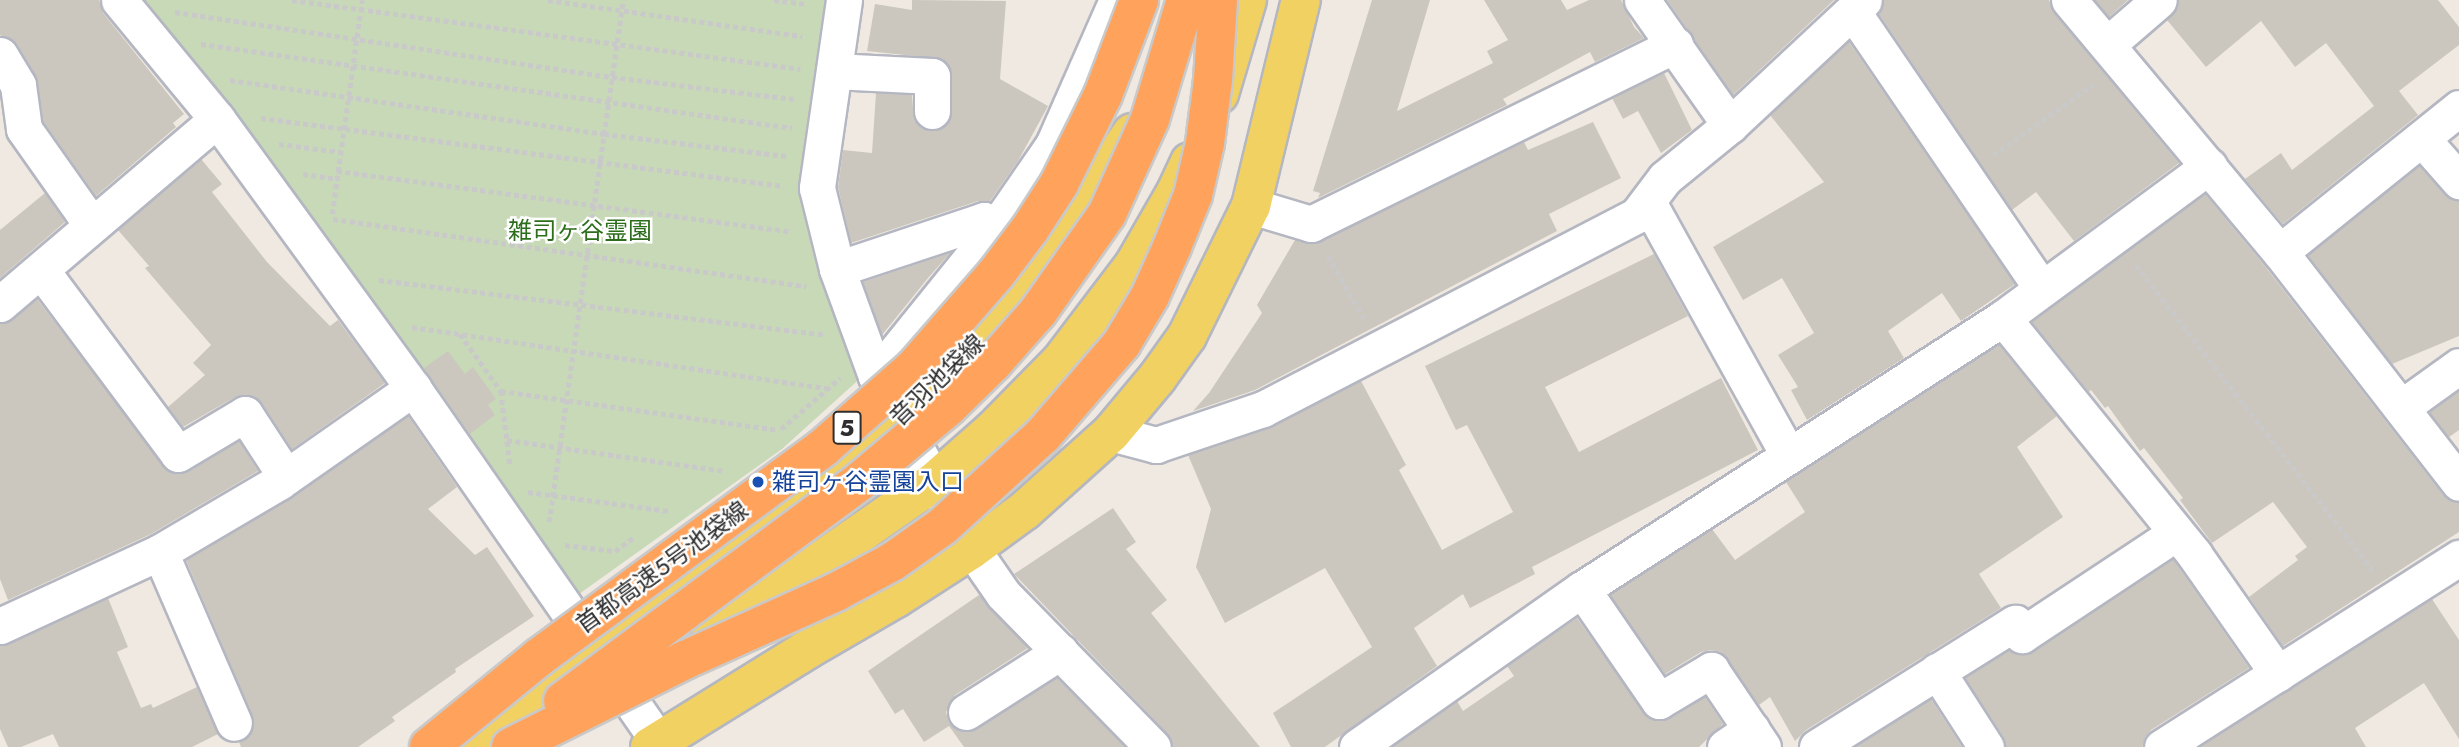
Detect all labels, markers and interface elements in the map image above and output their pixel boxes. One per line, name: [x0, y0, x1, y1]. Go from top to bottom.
park label: 雑司ヶ谷霊園: [508, 217, 652, 245]
street label: 音羽池袋線: [884, 328, 990, 432]
road number: 5: [831, 408, 863, 448]
place label: 雑司ヶ谷霊園入口: [772, 468, 964, 496]
marker: 雑司ヶ谷霊園入口: [750, 474, 766, 490]
street label: 首都高速5号池袋線: [570, 495, 754, 639]

